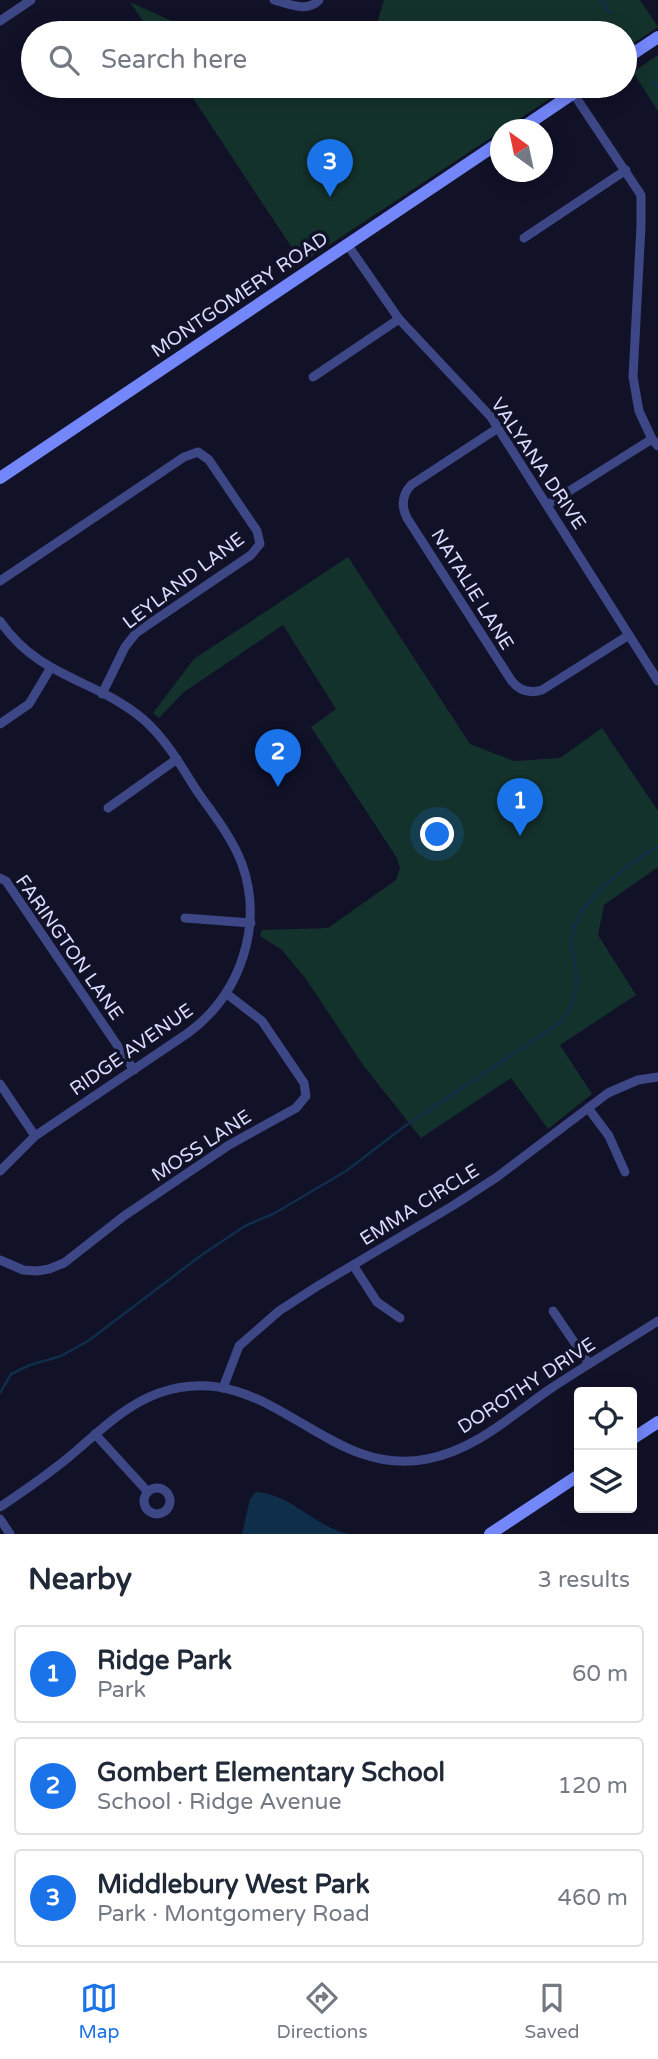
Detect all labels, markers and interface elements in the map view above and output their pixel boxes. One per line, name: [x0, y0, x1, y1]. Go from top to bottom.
search box: [21, 21, 637, 98]
icon: search: [45, 41, 83, 79]
text: Search here: [101, 44, 247, 75]
north arrow: [490, 119, 553, 182]
pin: 3: [307, 139, 353, 197]
street label: MONTGOMERY ROAD: [147, 228, 332, 362]
street label: VALYANA DRIVE: [486, 394, 590, 533]
street label: NATALIE LANE: [426, 525, 518, 654]
street label: LEYLAND LANE: [118, 528, 249, 634]
pin: 2: [255, 729, 301, 787]
pin: 1: [497, 778, 543, 836]
your location: [420, 817, 454, 851]
street label: FARINGTON LANE: [11, 871, 128, 1024]
street label: RIDGE AVENUE: [66, 999, 197, 1100]
street label: MOSS LANE: [148, 1106, 255, 1186]
street label: EMMA CIRCLE: [356, 1159, 483, 1250]
street label: DOROTHY DRIVE: [454, 1333, 599, 1439]
map controls: [574, 1387, 637, 1513]
button: locate: [574, 1387, 637, 1450]
button: layers: [574, 1450, 637, 1513]
text: Nearby: [28, 1561, 132, 1598]
text: 3 results: [537, 1566, 630, 1594]
text: Ridge Park: [97, 1645, 232, 1676]
text: 1: [46, 1660, 60, 1688]
text: 60 m: [572, 1660, 628, 1688]
text: Park: [97, 1676, 146, 1704]
text: Gombert Elementary School: [97, 1757, 445, 1788]
text: 2: [46, 1772, 60, 1800]
text: 120 m: [558, 1772, 628, 1800]
text: School · Ridge Avenue: [97, 1788, 342, 1816]
text: Middlebury West Park: [97, 1869, 370, 1900]
text: 3: [46, 1884, 60, 1912]
text: 460 m: [558, 1884, 628, 1912]
text: Park · Montgomery Road: [97, 1900, 370, 1928]
tab: Map: [79, 1979, 120, 2043]
tab: Directions: [277, 1979, 368, 2043]
tab: Saved: [525, 1979, 579, 2043]

